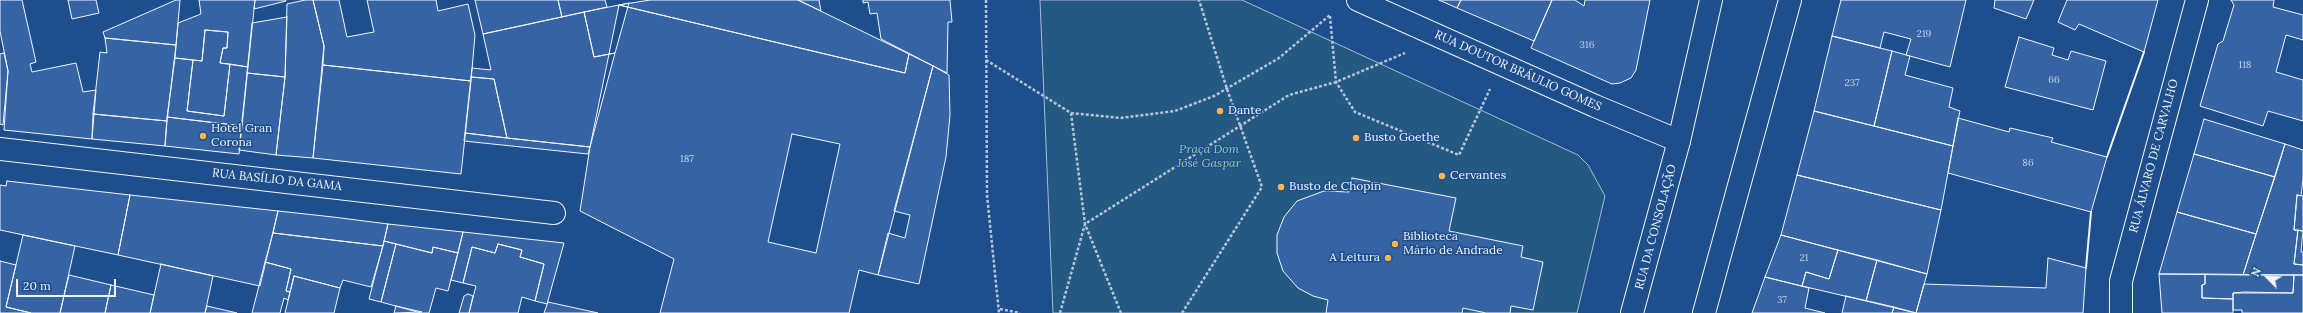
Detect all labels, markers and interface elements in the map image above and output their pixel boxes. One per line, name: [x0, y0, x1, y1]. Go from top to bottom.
street label: RUA DOUTOR BRÁULIO GOMES: [1432, 28, 1604, 114]
house number: 219: [1917, 28, 1931, 40]
house number: 316: [1580, 39, 1594, 51]
house number: 118: [2239, 59, 2251, 71]
house number: 66: [2048, 74, 2060, 86]
house number: 237: [1844, 77, 1860, 89]
street label: RUA ÁLVARO DE CARVALHO: [2127, 77, 2181, 235]
place label: Dante: [1228, 104, 1261, 118]
marker: Dante: [1215, 106, 1225, 116]
place label: Hotel Gran Corona: [211, 122, 272, 150]
marker: Hotel Gran Corona: [198, 131, 208, 141]
place label: Busto Goethe: [1364, 131, 1440, 145]
marker: Busto Goethe: [1351, 133, 1361, 143]
park label: Praça Dom José Gaspar: [1177, 143, 1241, 171]
house number: 187: [680, 153, 694, 165]
house number: 86: [2022, 157, 2034, 169]
street label: RUA DA CONSOLAÇÃO: [1632, 163, 1680, 291]
street label: RUA BASÍLIO DA GAMA: [211, 166, 343, 194]
place label: Cervantes: [1450, 169, 1506, 183]
marker: Cervantes: [1437, 171, 1447, 181]
place label: Busto de Chopin: [1289, 180, 1381, 194]
marker: Busto de Chopin: [1276, 182, 1286, 192]
place label: Biblioteca Mário de Andrade: [1403, 230, 1503, 258]
marker: Biblioteca Mário de Andrade: [1390, 239, 1400, 249]
place label: A Leitura: [1329, 251, 1380, 265]
house number: 21: [1799, 252, 1809, 264]
marker: A Leitura: [1383, 253, 1393, 263]
north arrow: [2247, 257, 2287, 297]
text: N: [2248, 265, 2264, 279]
scale bar: [18, 271, 118, 297]
text: 20 m: [23, 278, 51, 293]
house number: 37: [1777, 294, 1787, 306]

